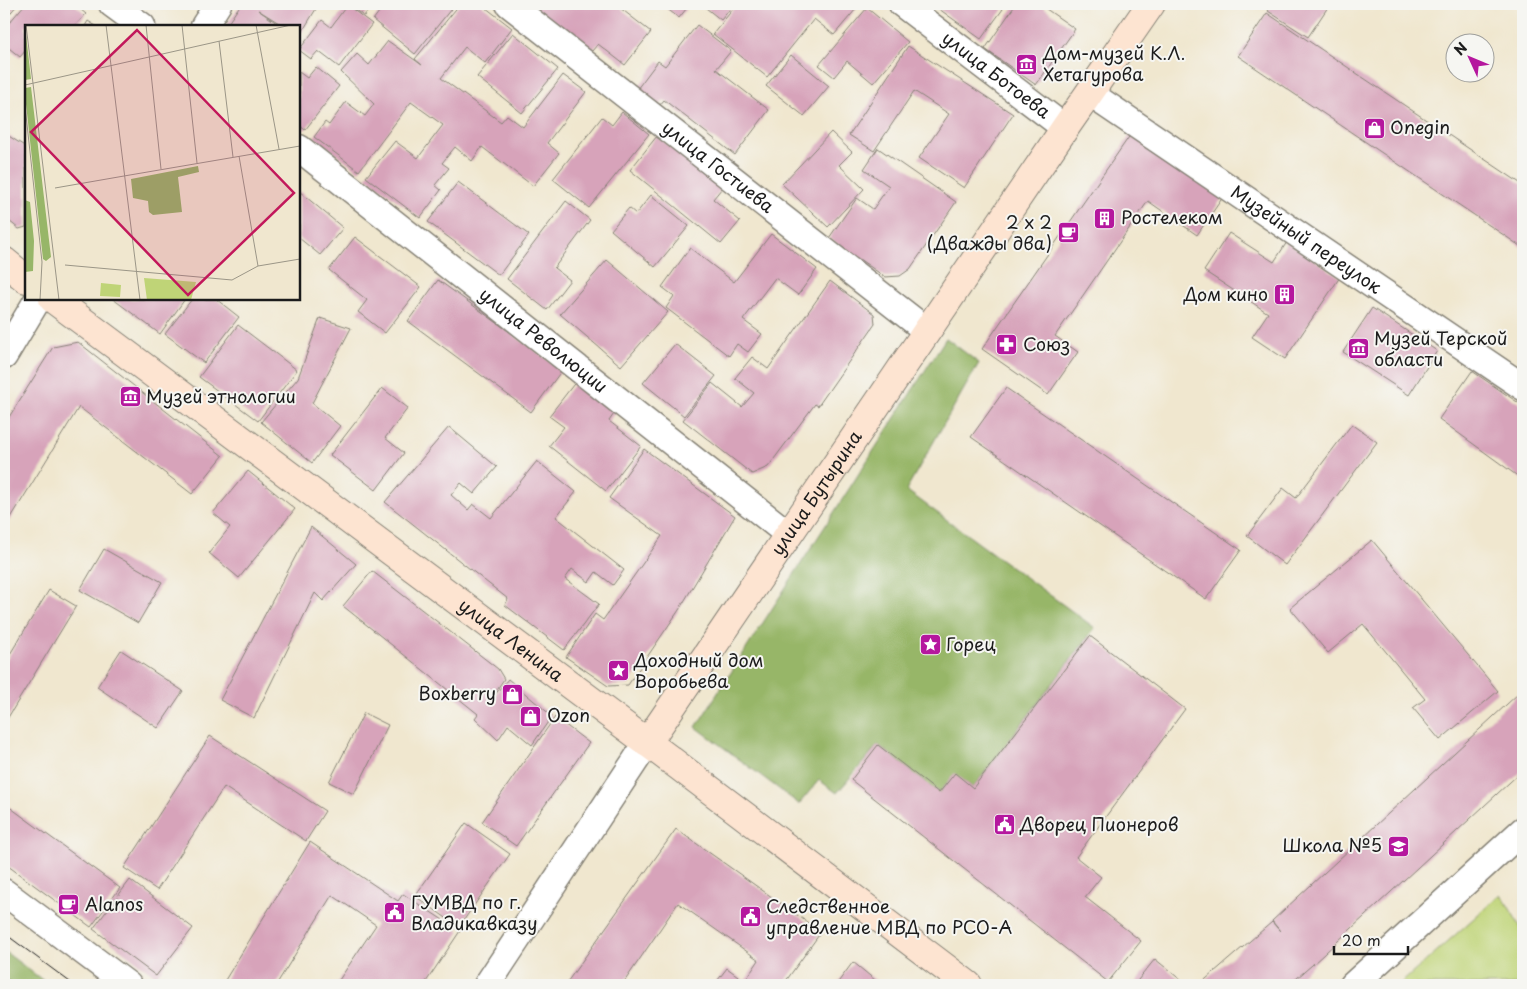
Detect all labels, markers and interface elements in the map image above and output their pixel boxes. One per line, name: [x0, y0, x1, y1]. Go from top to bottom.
street label: улица Ботоева: [937, 24, 1057, 125]
inset map: [25, 25, 300, 300]
north arrow: [1444, 32, 1494, 82]
text: N: [1449, 37, 1472, 60]
place label: Дом-музей К.Л. Хетагурова: [1042, 39, 1186, 87]
museum icon: Дом-музей К.Л. Хетагурова: [1015, 52, 1039, 76]
place label: Onegin: [1390, 113, 1450, 140]
street label: улица Гостиева: [657, 114, 781, 219]
shop icon: Onegin: [1362, 116, 1386, 140]
street label: Музейный переулок: [1226, 178, 1388, 300]
place label: Ростелеком: [1121, 203, 1223, 230]
building icon: Ростелеком: [1093, 206, 1117, 230]
place label: 2 х 2 (Дважды два): [927, 208, 1052, 256]
cafe icon: 2 х 2 (Дважды два): [1056, 221, 1080, 245]
street label: улица Революции: [474, 280, 614, 399]
place label: Дом кино: [1183, 280, 1268, 307]
building icon: Дом кино: [1272, 283, 1296, 307]
place label: Музей Терской области: [1374, 324, 1508, 372]
place label: Союз: [1023, 330, 1070, 357]
pharmacy icon: Союз: [995, 333, 1019, 357]
museum icon: Музей Терской области: [1346, 337, 1370, 361]
place label: Музей этнологии: [146, 382, 296, 409]
museum icon: Музей этнологии: [118, 385, 142, 409]
street label: улица Бутырина: [763, 424, 868, 560]
street label: улица Ленина: [453, 591, 570, 688]
place label: Горец: [946, 630, 996, 657]
place icon: Горец: [918, 633, 942, 657]
place label: Доходный дом Воробьева: [633, 646, 763, 694]
place icon: Доходный дом Воробьева: [606, 659, 630, 683]
place label: Boxberry: [418, 679, 496, 706]
shop icon: Boxberry: [500, 682, 524, 706]
place label: Ozon: [547, 701, 590, 728]
shop icon: Ozon: [519, 704, 543, 728]
place label: Дворец Пионеров: [1019, 810, 1179, 837]
public building icon: Дворец Пионеров: [992, 813, 1016, 837]
place label: Школа №5: [1283, 831, 1382, 858]
school or university icon: Школа №5: [1386, 834, 1410, 858]
place label: ГУМВД по г. Владикавказу: [411, 888, 537, 936]
place label: Alanos: [85, 890, 143, 917]
place label: Следственное управление МВД по РСО-А: [766, 892, 1013, 940]
cafe icon: Alanos: [57, 893, 81, 917]
public building icon: ГУМВД по г. Владикавказу: [383, 901, 407, 925]
public building icon: Следственное управление МВД по РСО-А: [738, 905, 762, 929]
scale bar: [1334, 924, 1408, 956]
text: 20 m: [1342, 928, 1381, 951]

